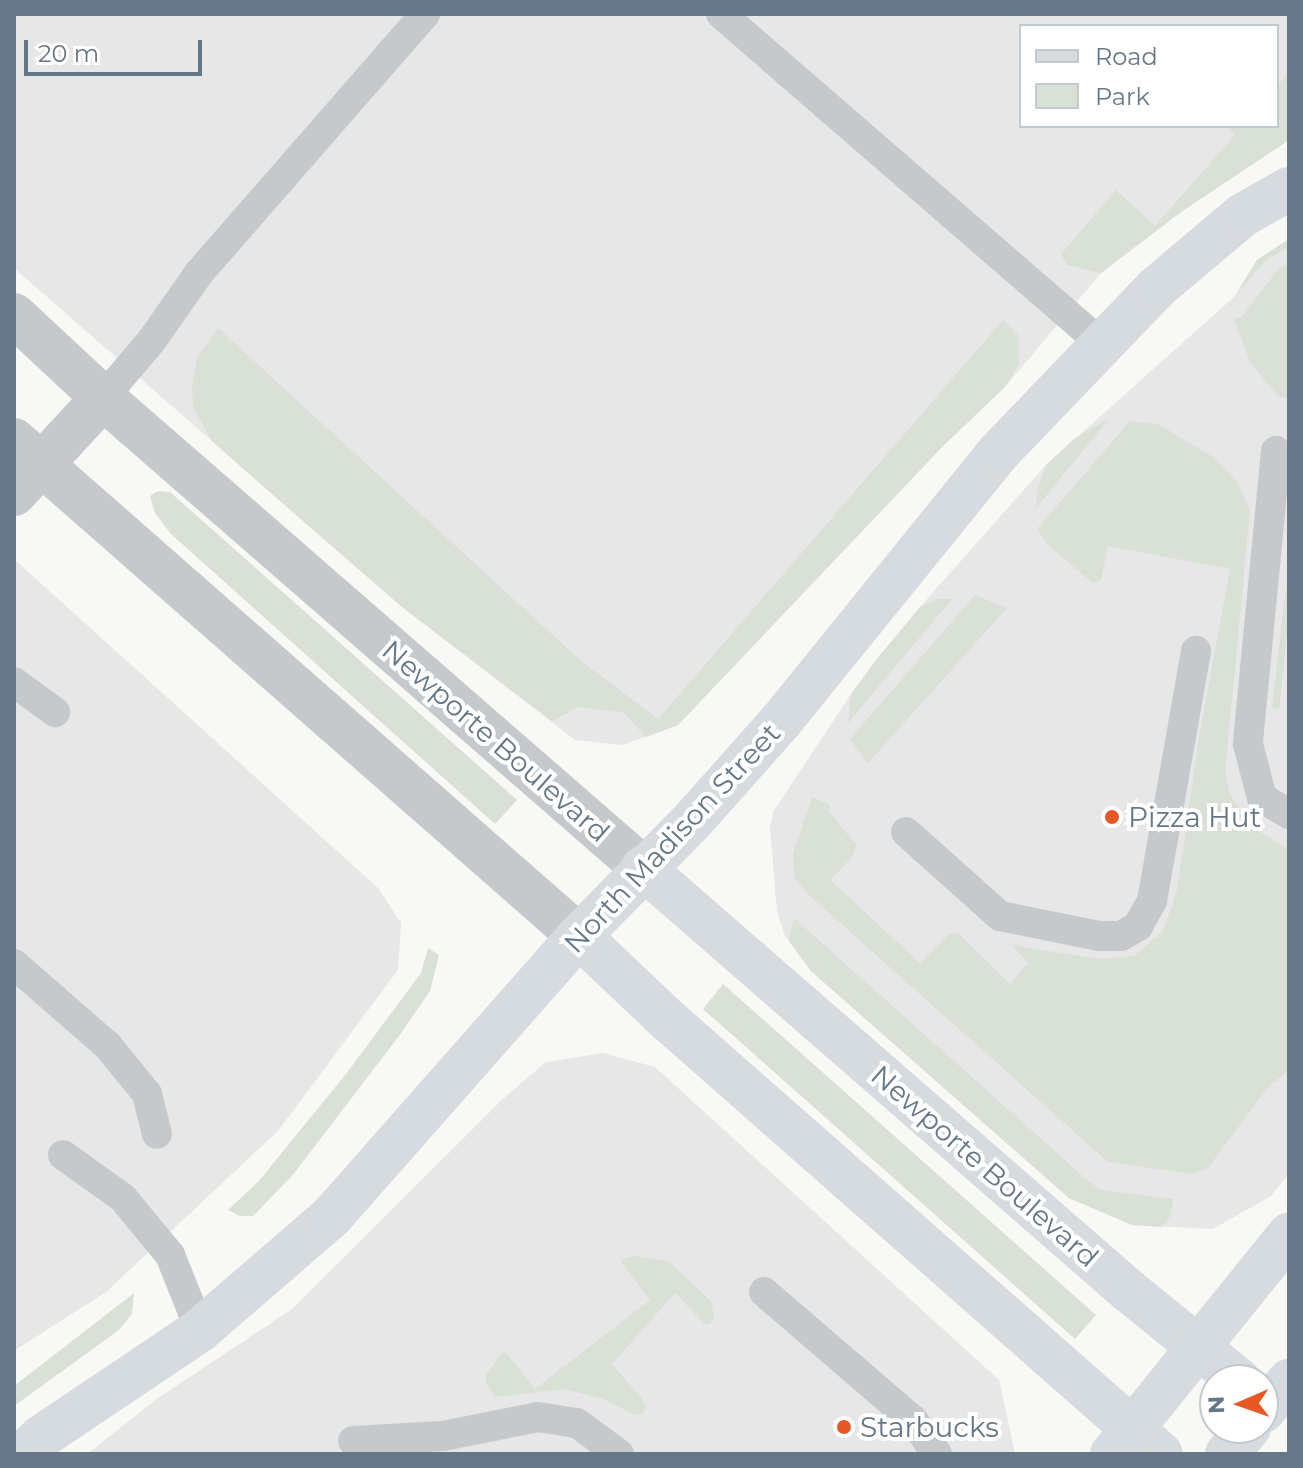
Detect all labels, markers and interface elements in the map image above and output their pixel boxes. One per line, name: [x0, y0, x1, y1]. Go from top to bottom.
scale bar: [28, 24, 206, 74]
legend: [1019, 24, 1279, 128]
text: 20 m: [38, 39, 99, 68]
text: Road: [1095, 42, 1158, 71]
text: Park: [1095, 82, 1150, 111]
street label: Newporte Boulevard: [376, 633, 616, 849]
street label: North Madison Street: [557, 716, 787, 960]
place label: Pizza Hut: [1128, 800, 1261, 834]
marker: Pizza Hut: [1103, 808, 1121, 826]
street label: Newporte Boulevard: [865, 1058, 1105, 1274]
north arrow: [1199, 1364, 1279, 1444]
text: N: [1203, 1395, 1230, 1414]
place label: Starbucks: [860, 1410, 999, 1444]
marker: Starbucks: [835, 1418, 853, 1436]

